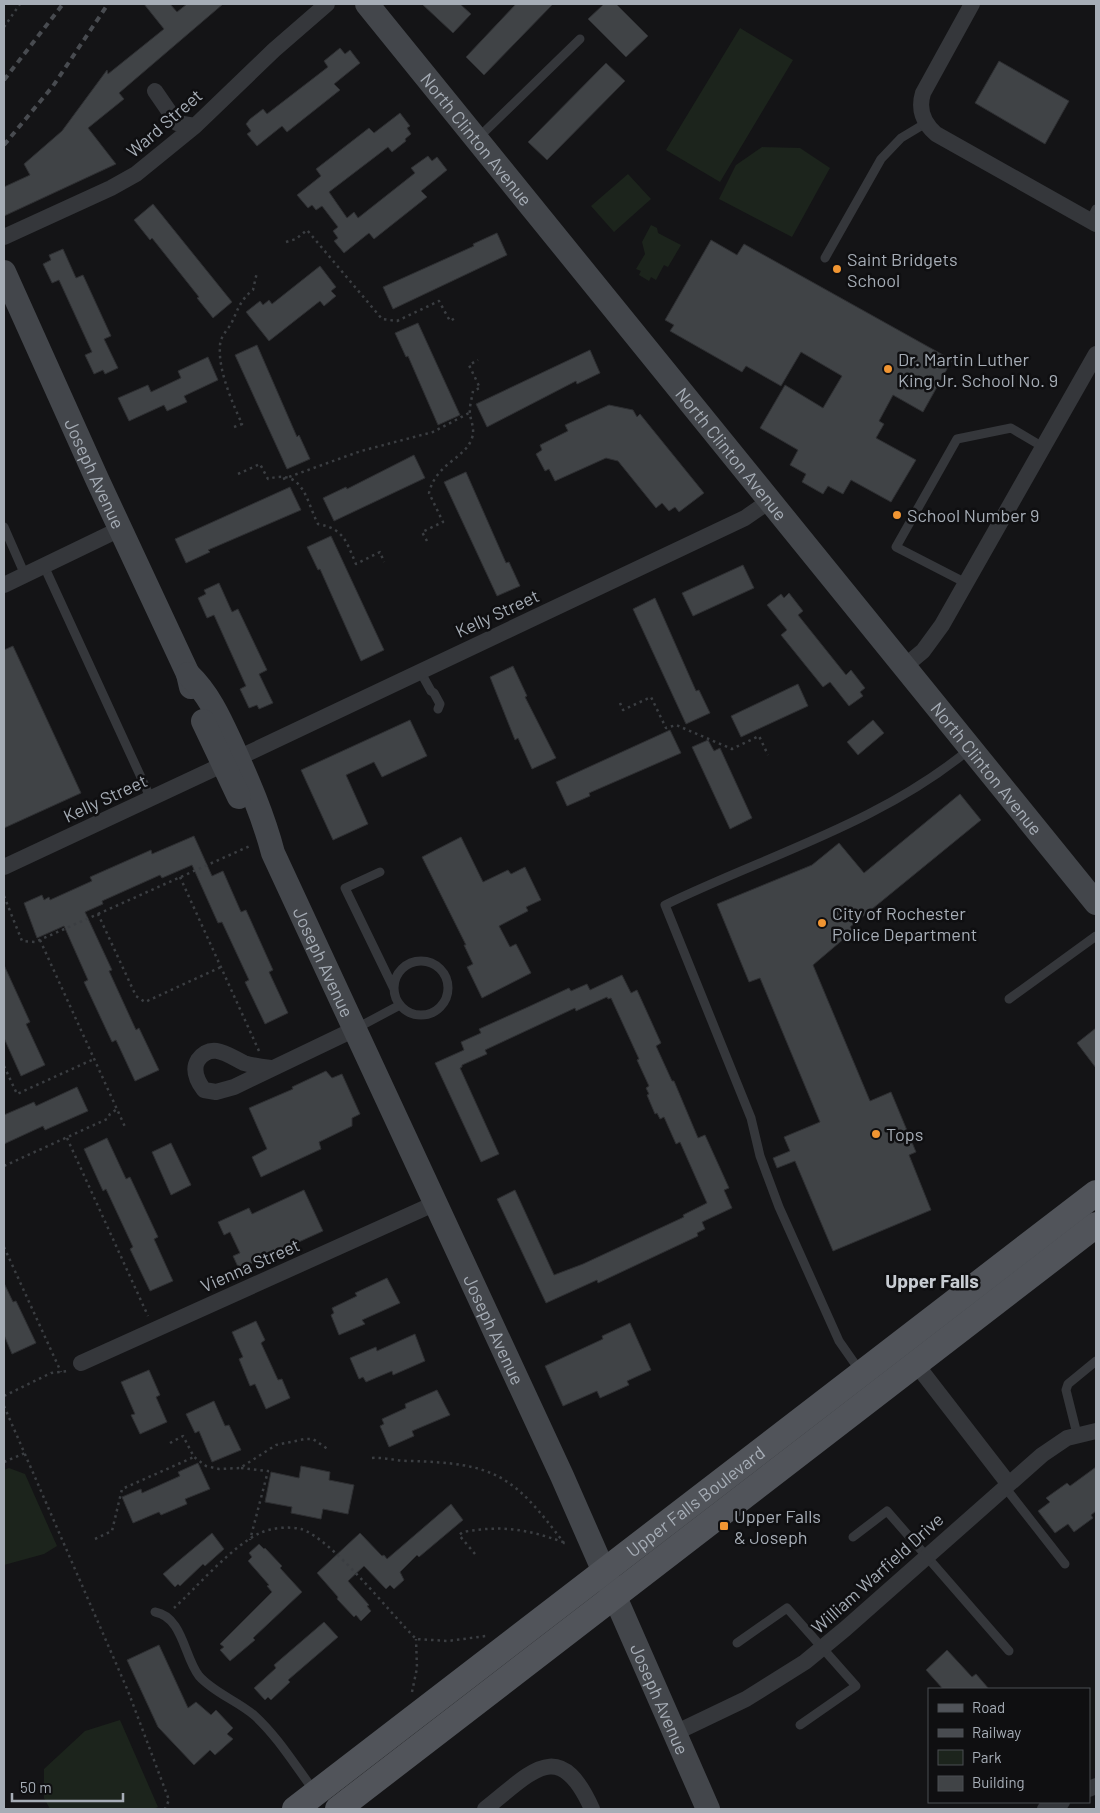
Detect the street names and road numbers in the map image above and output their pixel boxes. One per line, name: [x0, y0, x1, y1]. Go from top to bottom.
street label: North Clinton Avenue: [416, 68, 537, 210]
street label: Ward Street: [122, 84, 206, 162]
street label: North Clinton Avenue: [671, 383, 792, 525]
street label: Joseph Avenue: [60, 415, 130, 532]
street label: Kelly Street: [452, 584, 542, 642]
street label: North Clinton Avenue: [926, 697, 1047, 839]
street label: Kelly Street: [60, 769, 150, 827]
street label: Joseph Avenue: [289, 904, 359, 1021]
street label: Vienna Street: [197, 1233, 303, 1297]
street label: Joseph Avenue: [459, 1271, 529, 1388]
street label: Upper Falls Boulevard: [622, 1441, 769, 1561]
street label: William Warfield Drive: [807, 1508, 947, 1638]
street label: Joseph Avenue: [626, 1640, 694, 1758]

